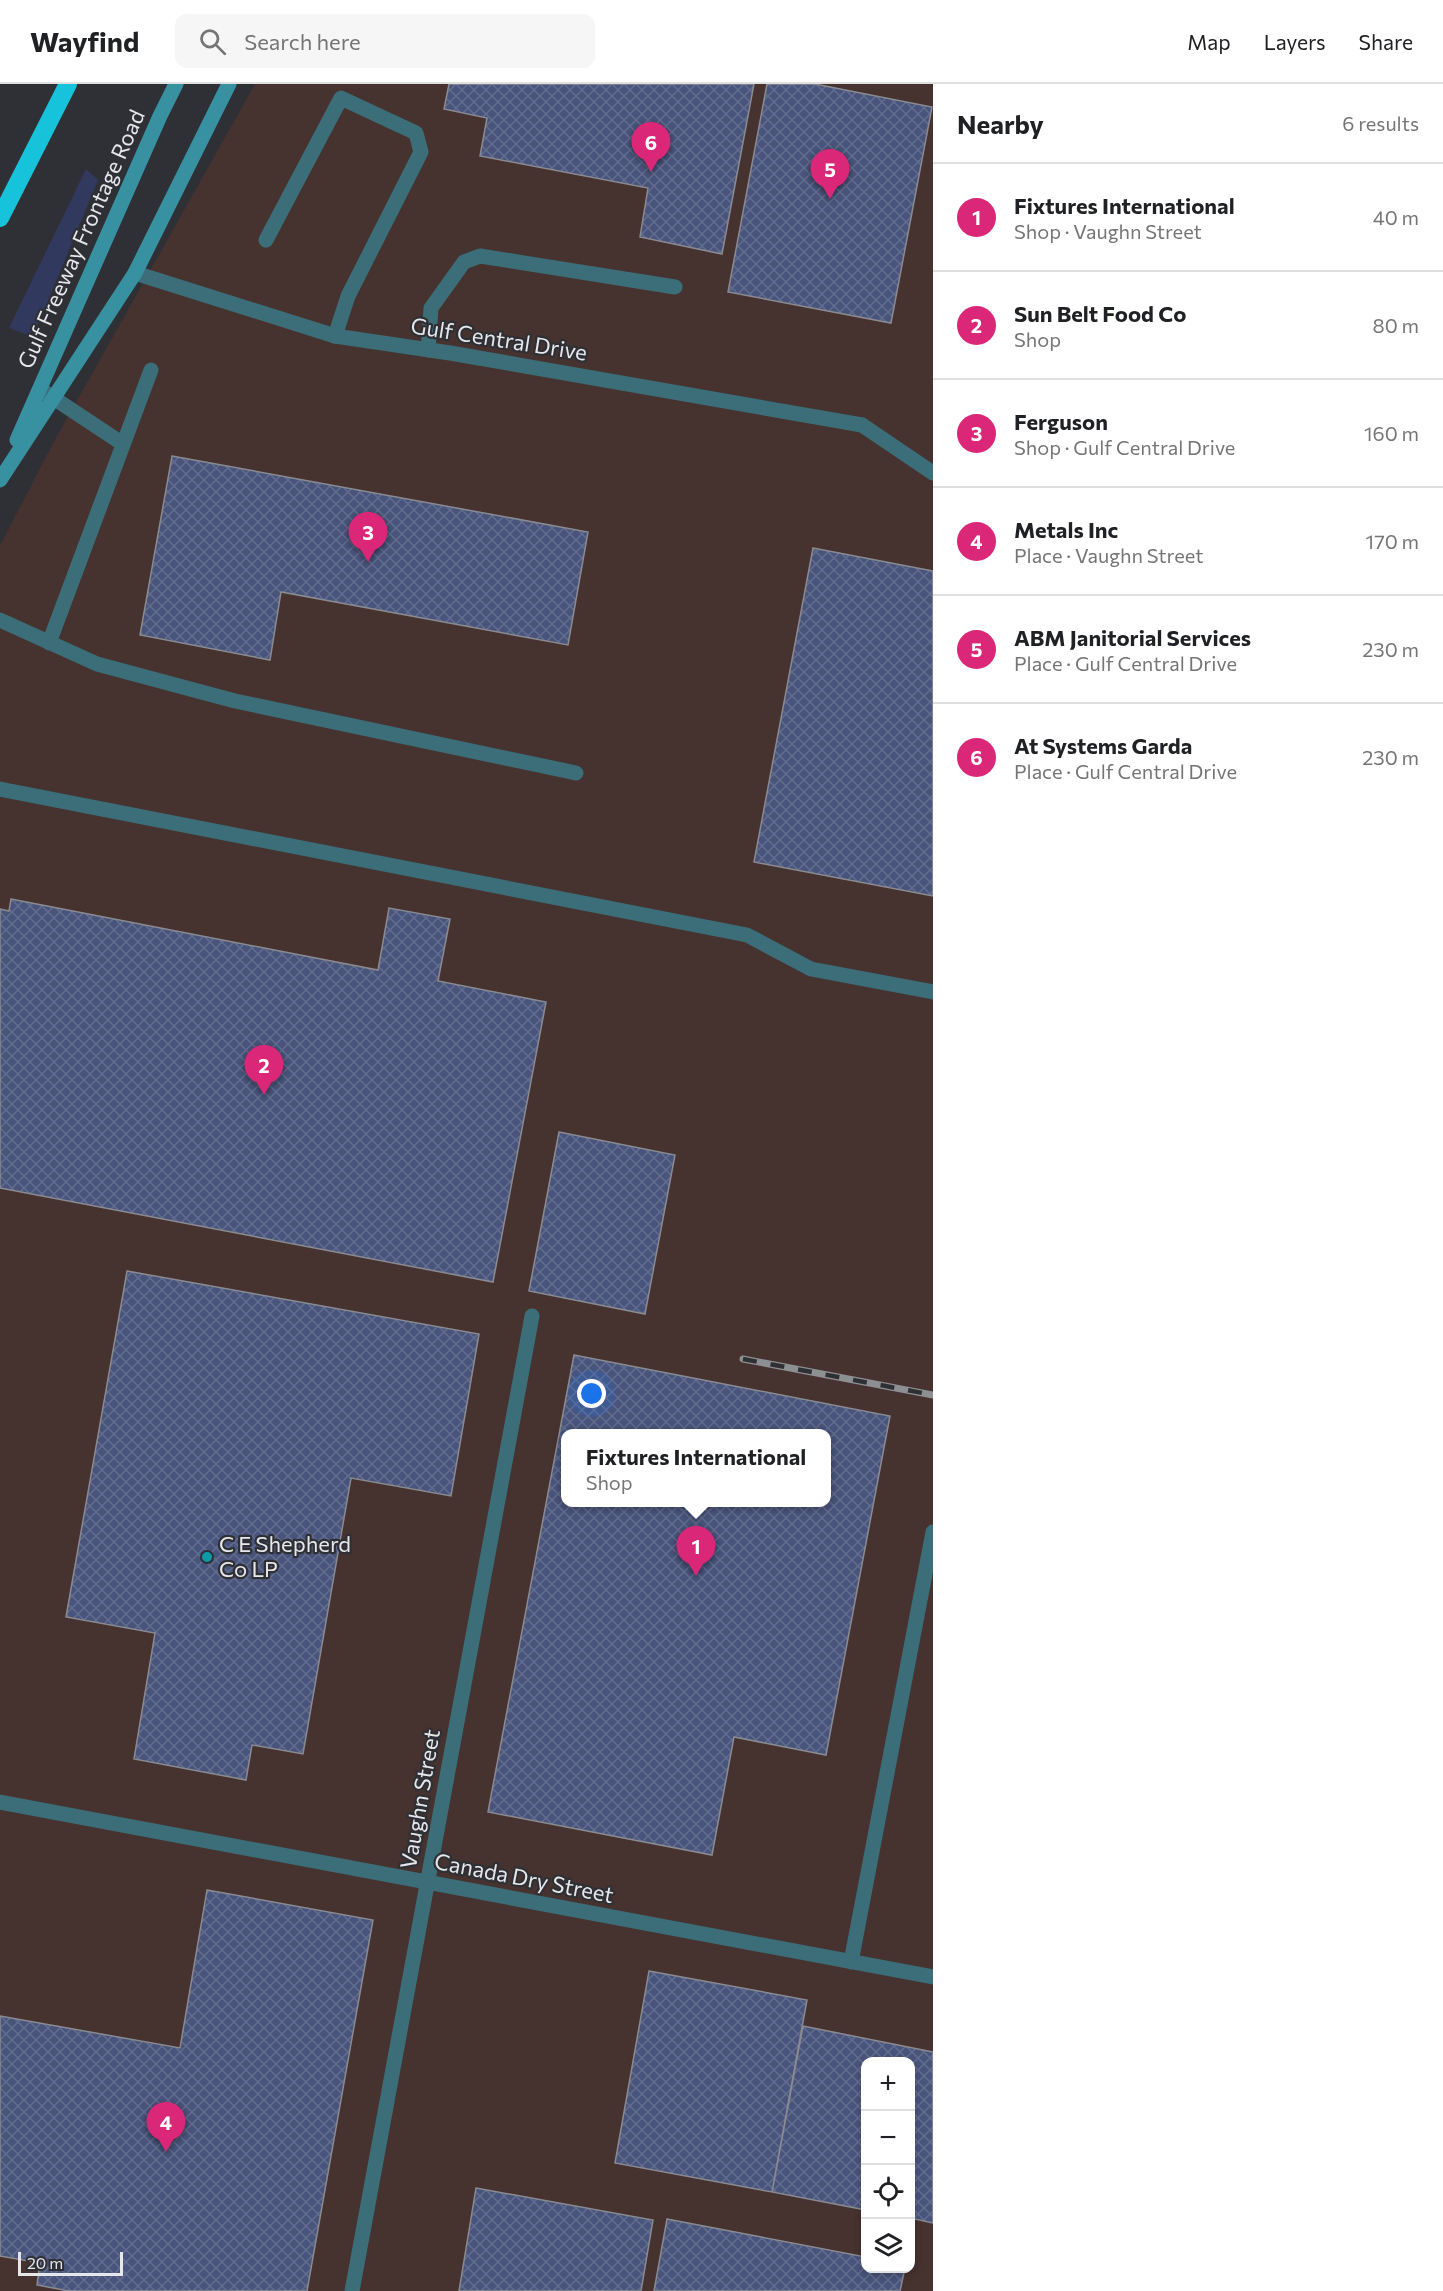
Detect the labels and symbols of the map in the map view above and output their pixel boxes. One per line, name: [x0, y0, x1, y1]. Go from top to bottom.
street label: Gulf Freeway Frontage Road: [11, 105, 150, 372]
pin: 6: [632, 122, 670, 172]
pin: 5: [810, 150, 850, 199]
street label: Gulf Central Drive: [409, 311, 589, 366]
pin: 3: [348, 512, 388, 562]
pin: 2: [244, 1046, 284, 1095]
your location: [577, 1379, 606, 1408]
pin: 1: [676, 1526, 716, 1576]
place label: C E Shepherd Co LP: [219, 1530, 351, 1582]
marker: C E Shepherd Co LP: [200, 1550, 214, 1564]
street label: Vaughn Street: [394, 1727, 445, 1871]
street label: Canada Dry Street: [432, 1847, 616, 1908]
pin: 4: [146, 2102, 186, 2152]
scale bar: [18, 2249, 123, 2276]

